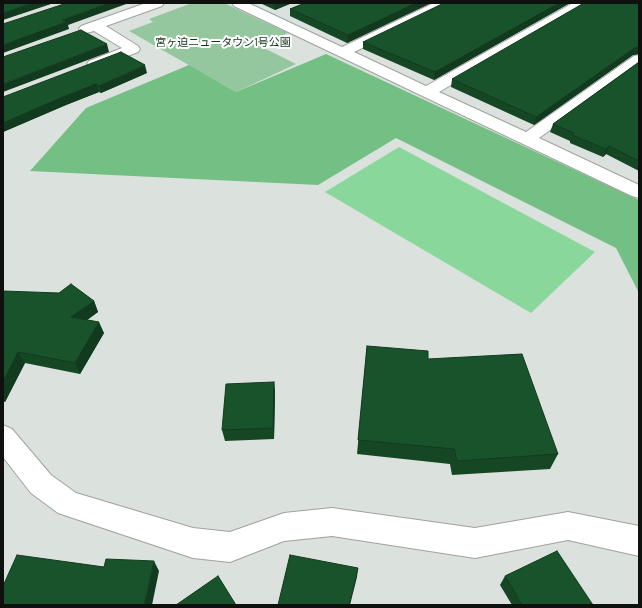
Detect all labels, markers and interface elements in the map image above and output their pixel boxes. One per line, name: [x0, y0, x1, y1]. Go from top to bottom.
park label: 宮ヶ迫ニュータウン1号公園: [155, 36, 291, 50]

